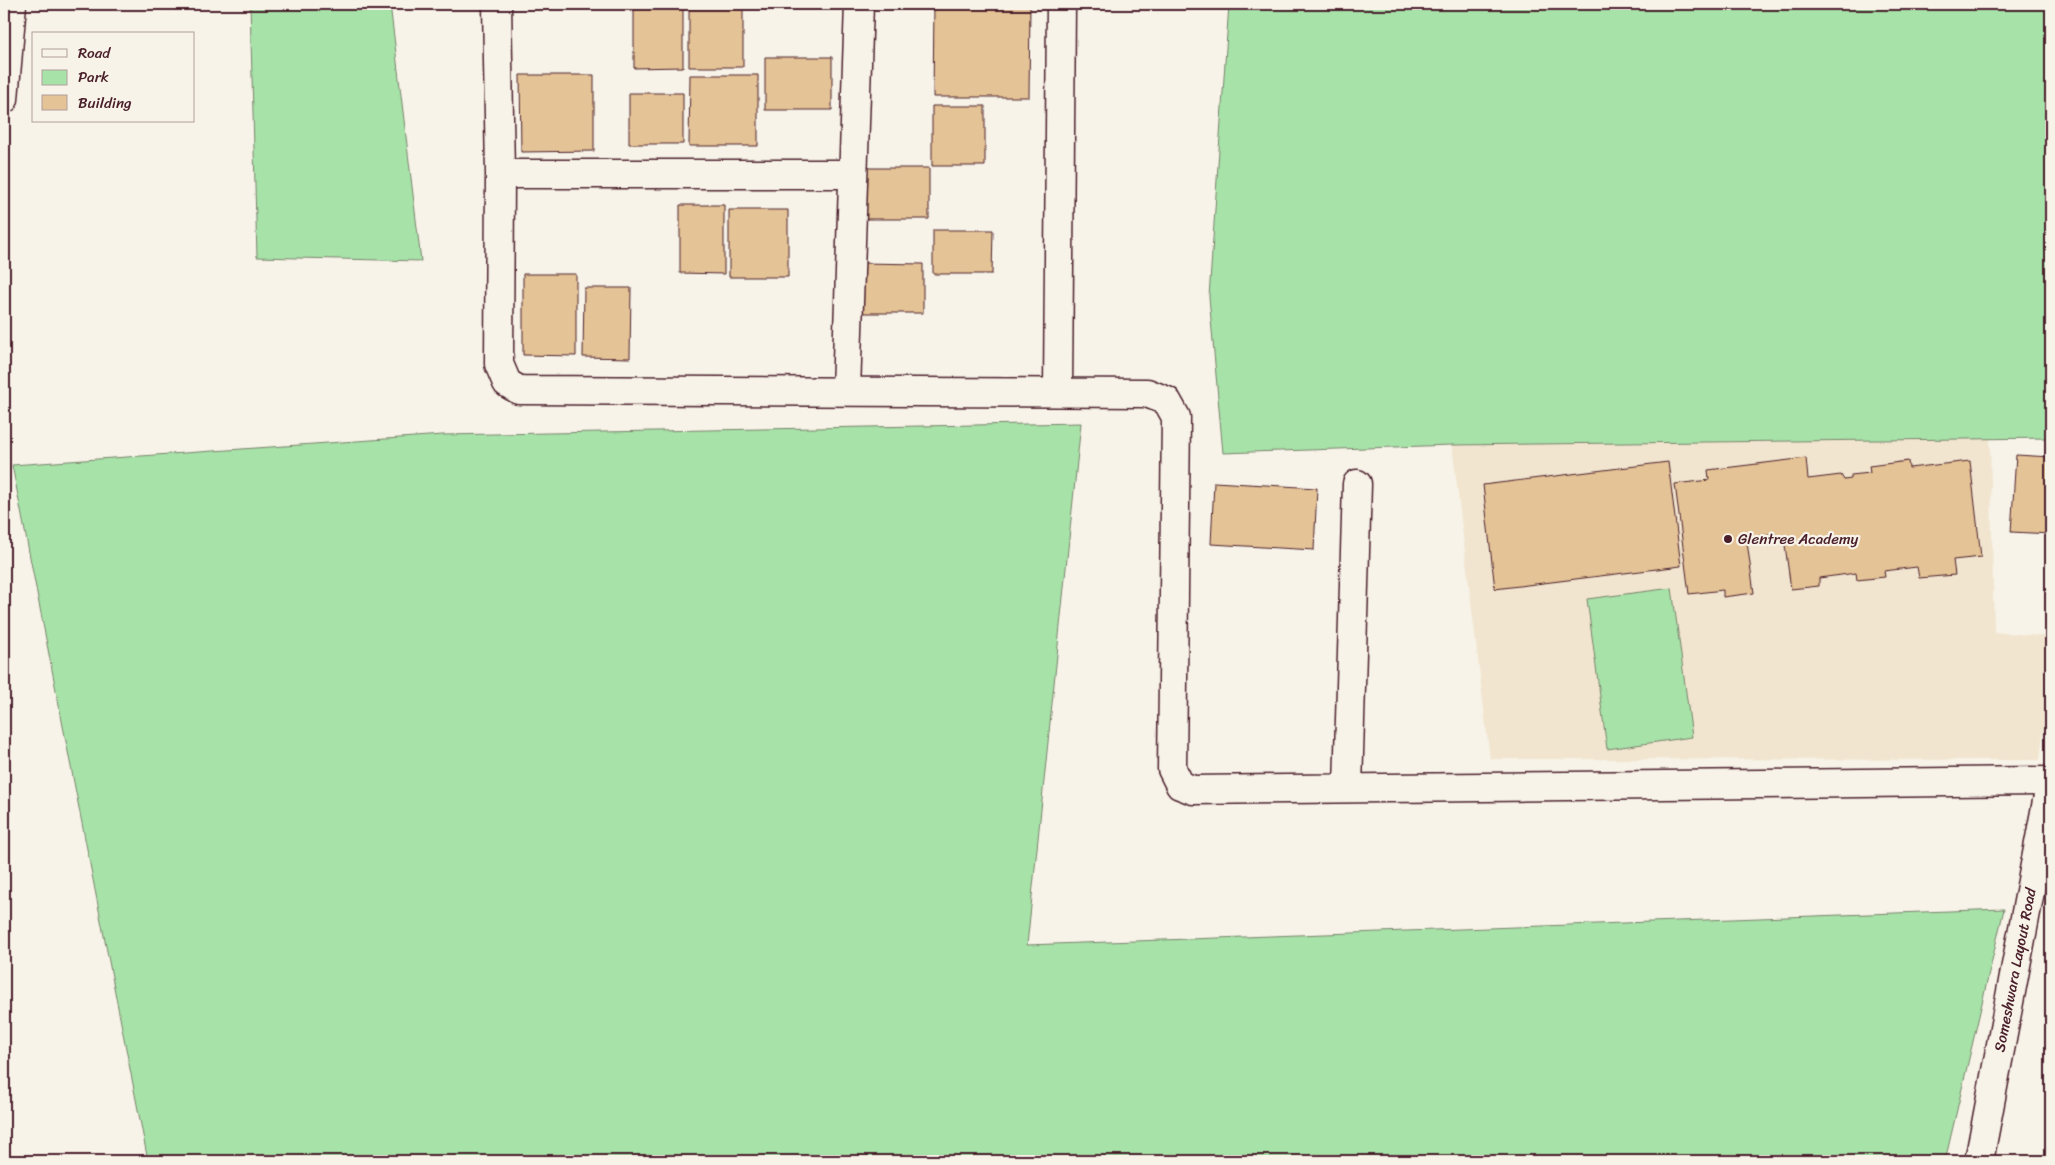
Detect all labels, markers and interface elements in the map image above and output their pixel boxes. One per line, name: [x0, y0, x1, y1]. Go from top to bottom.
legend: [32, 32, 195, 122]
text: Road: [78, 40, 111, 66]
text: Park: [78, 64, 109, 90]
text: Building: [78, 90, 132, 116]
place label: Glentree Academy: [1738, 526, 1858, 552]
marker: Glentree Academy: [1722, 533, 1734, 545]
street label: Someshwara Layout Road: [1986, 885, 2044, 1054]

